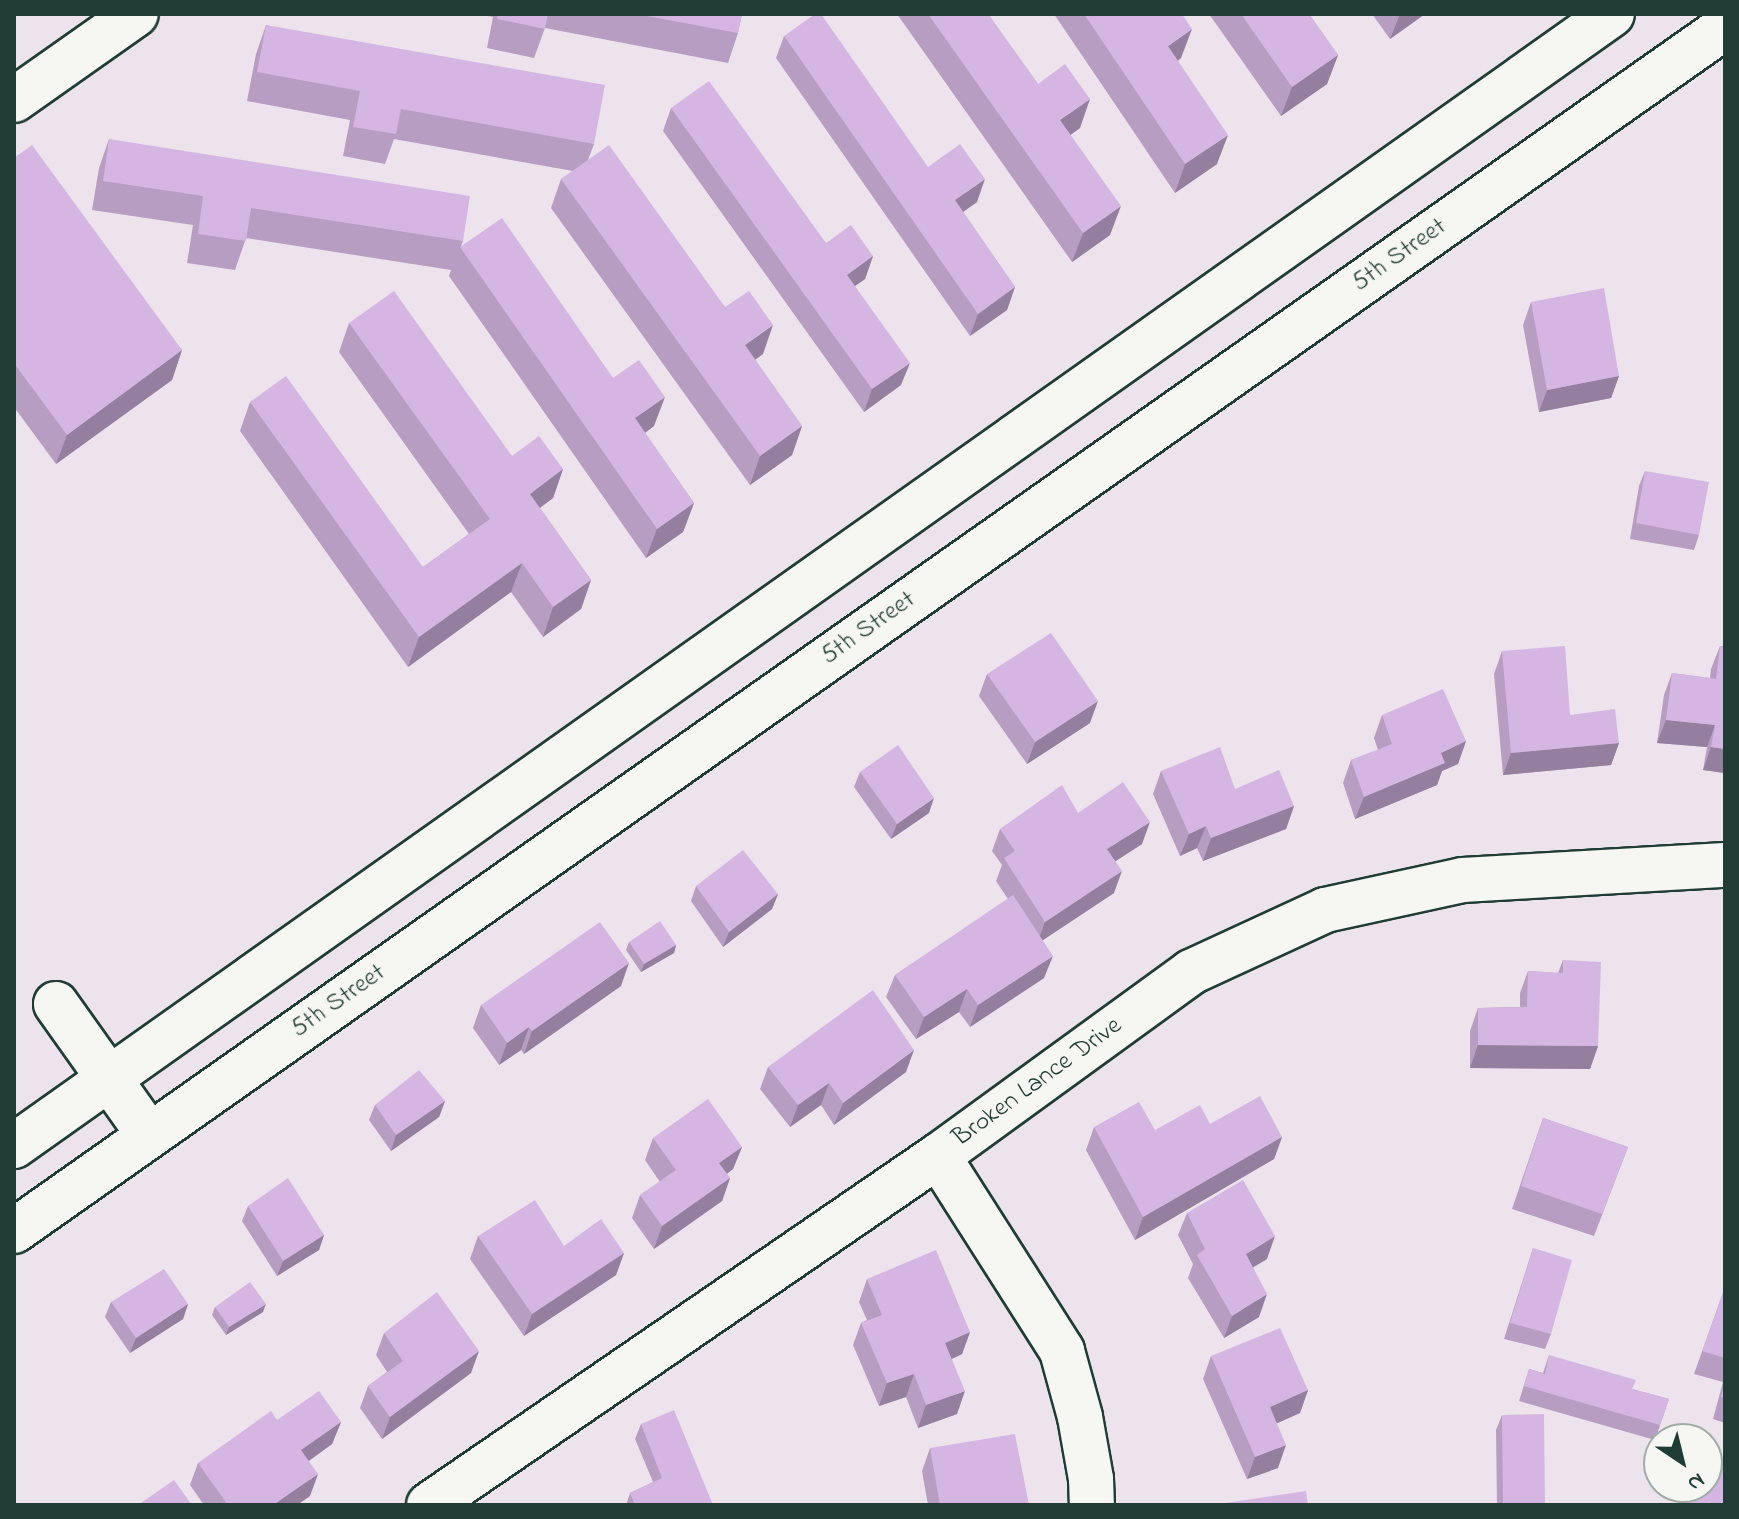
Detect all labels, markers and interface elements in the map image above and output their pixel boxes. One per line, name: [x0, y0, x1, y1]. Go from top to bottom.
street label: 5th Street: [1347, 212, 1453, 300]
street label: 5th Street: [816, 585, 922, 673]
street label: 5th Street: [286, 958, 392, 1046]
street label: Broken Lance Drive: [947, 1011, 1129, 1155]
north arrow: [1643, 1423, 1723, 1503]
text: N: [1680, 1464, 1711, 1498]

